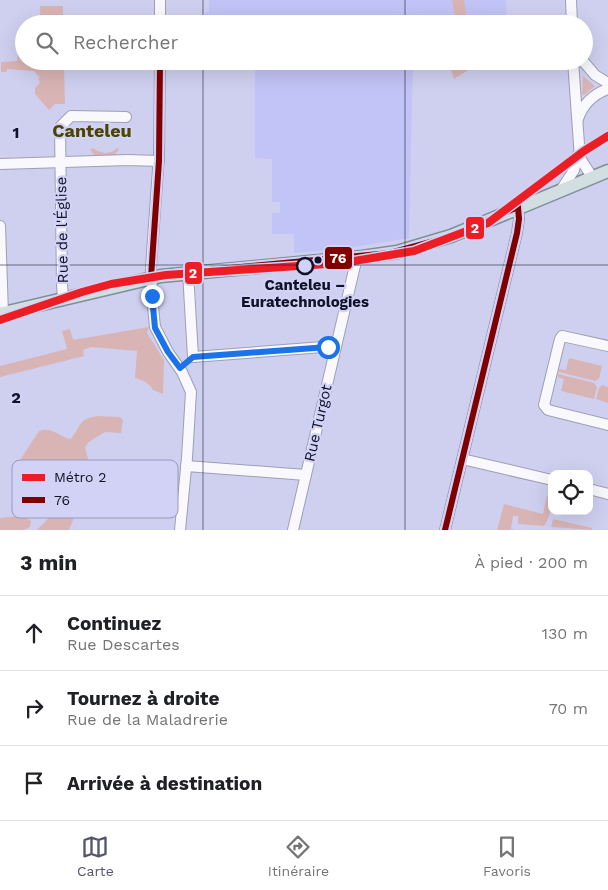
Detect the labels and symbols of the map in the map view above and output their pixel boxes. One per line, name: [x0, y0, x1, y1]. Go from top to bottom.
district label: Canteleu: [52, 120, 132, 141]
text: 1: [13, 123, 19, 142]
street label: Rue de l'Église: [52, 177, 72, 283]
line badge: 2: [465, 216, 485, 240]
text: 2: [471, 220, 479, 236]
line badge: 76: [324, 246, 353, 270]
text: 76: [330, 250, 347, 266]
unlabelled marker: [313, 255, 323, 265]
marker: Canteleu – Euratechnologies: [296, 257, 314, 275]
line badge: 2: [184, 261, 203, 285]
text: 2: [189, 265, 197, 281]
place label: Canteleu – Euratechnologies: [241, 276, 369, 311]
route end: [141, 285, 164, 308]
route start: [317, 336, 340, 359]
street label: Rue Turgot: [300, 382, 336, 463]
text: 2: [11, 388, 21, 407]
legend: [12, 460, 178, 518]
text: Métro 2: [54, 469, 106, 485]
text: 76: [54, 492, 70, 508]

